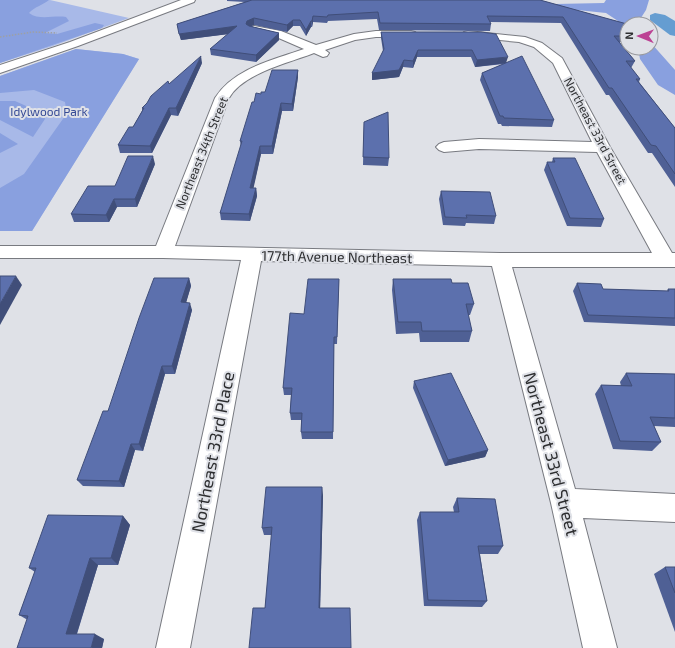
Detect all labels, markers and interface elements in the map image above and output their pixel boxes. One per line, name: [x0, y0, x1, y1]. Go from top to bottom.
north arrow: [619, 16, 659, 56]
text: N: [622, 32, 635, 40]
street label: Northeast 33rd Street: [562, 75, 630, 187]
street label: Northeast 34th Street: [172, 94, 230, 211]
park label: Idylwood Park: [10, 104, 88, 118]
street label: 177th Avenue Northeast: [261, 247, 413, 266]
street label: Northeast 33rd Place: [187, 370, 237, 534]
street label: Northeast 33rd Street: [520, 370, 584, 538]

